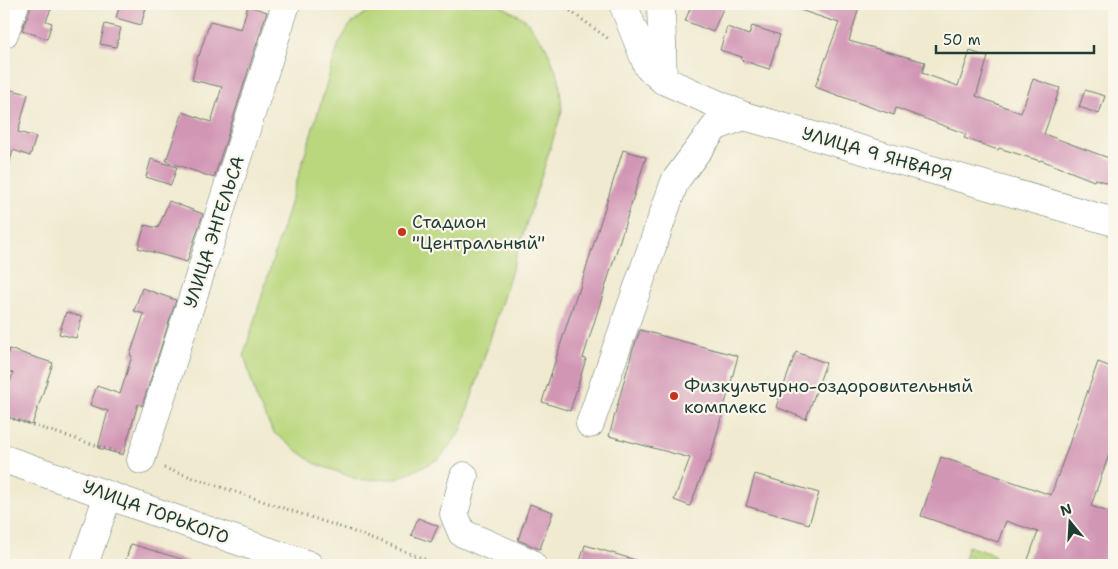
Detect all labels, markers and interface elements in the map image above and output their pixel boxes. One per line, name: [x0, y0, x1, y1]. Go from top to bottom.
scale bar: [936, 22, 1093, 54]
text: 50 m: [943, 30, 981, 50]
street label: УЛИЦА 9 ЯНВАРЯ: [799, 121, 955, 187]
street label: УЛИЦА ЭНГЕЛЬСА: [178, 153, 250, 311]
place label: Стадион "Центральный": [412, 210, 545, 255]
marker: Стадион "Центральный": [396, 226, 408, 238]
place label: Физкультурно-оздоровительный комплекс: [684, 374, 973, 419]
marker: Физкультурно-оздоровительный комплекс: [668, 390, 680, 402]
street label: УЛИЦА ГОРЬКОГО: [79, 474, 233, 550]
north arrow: [1046, 496, 1096, 546]
text: N: [1058, 499, 1074, 520]

